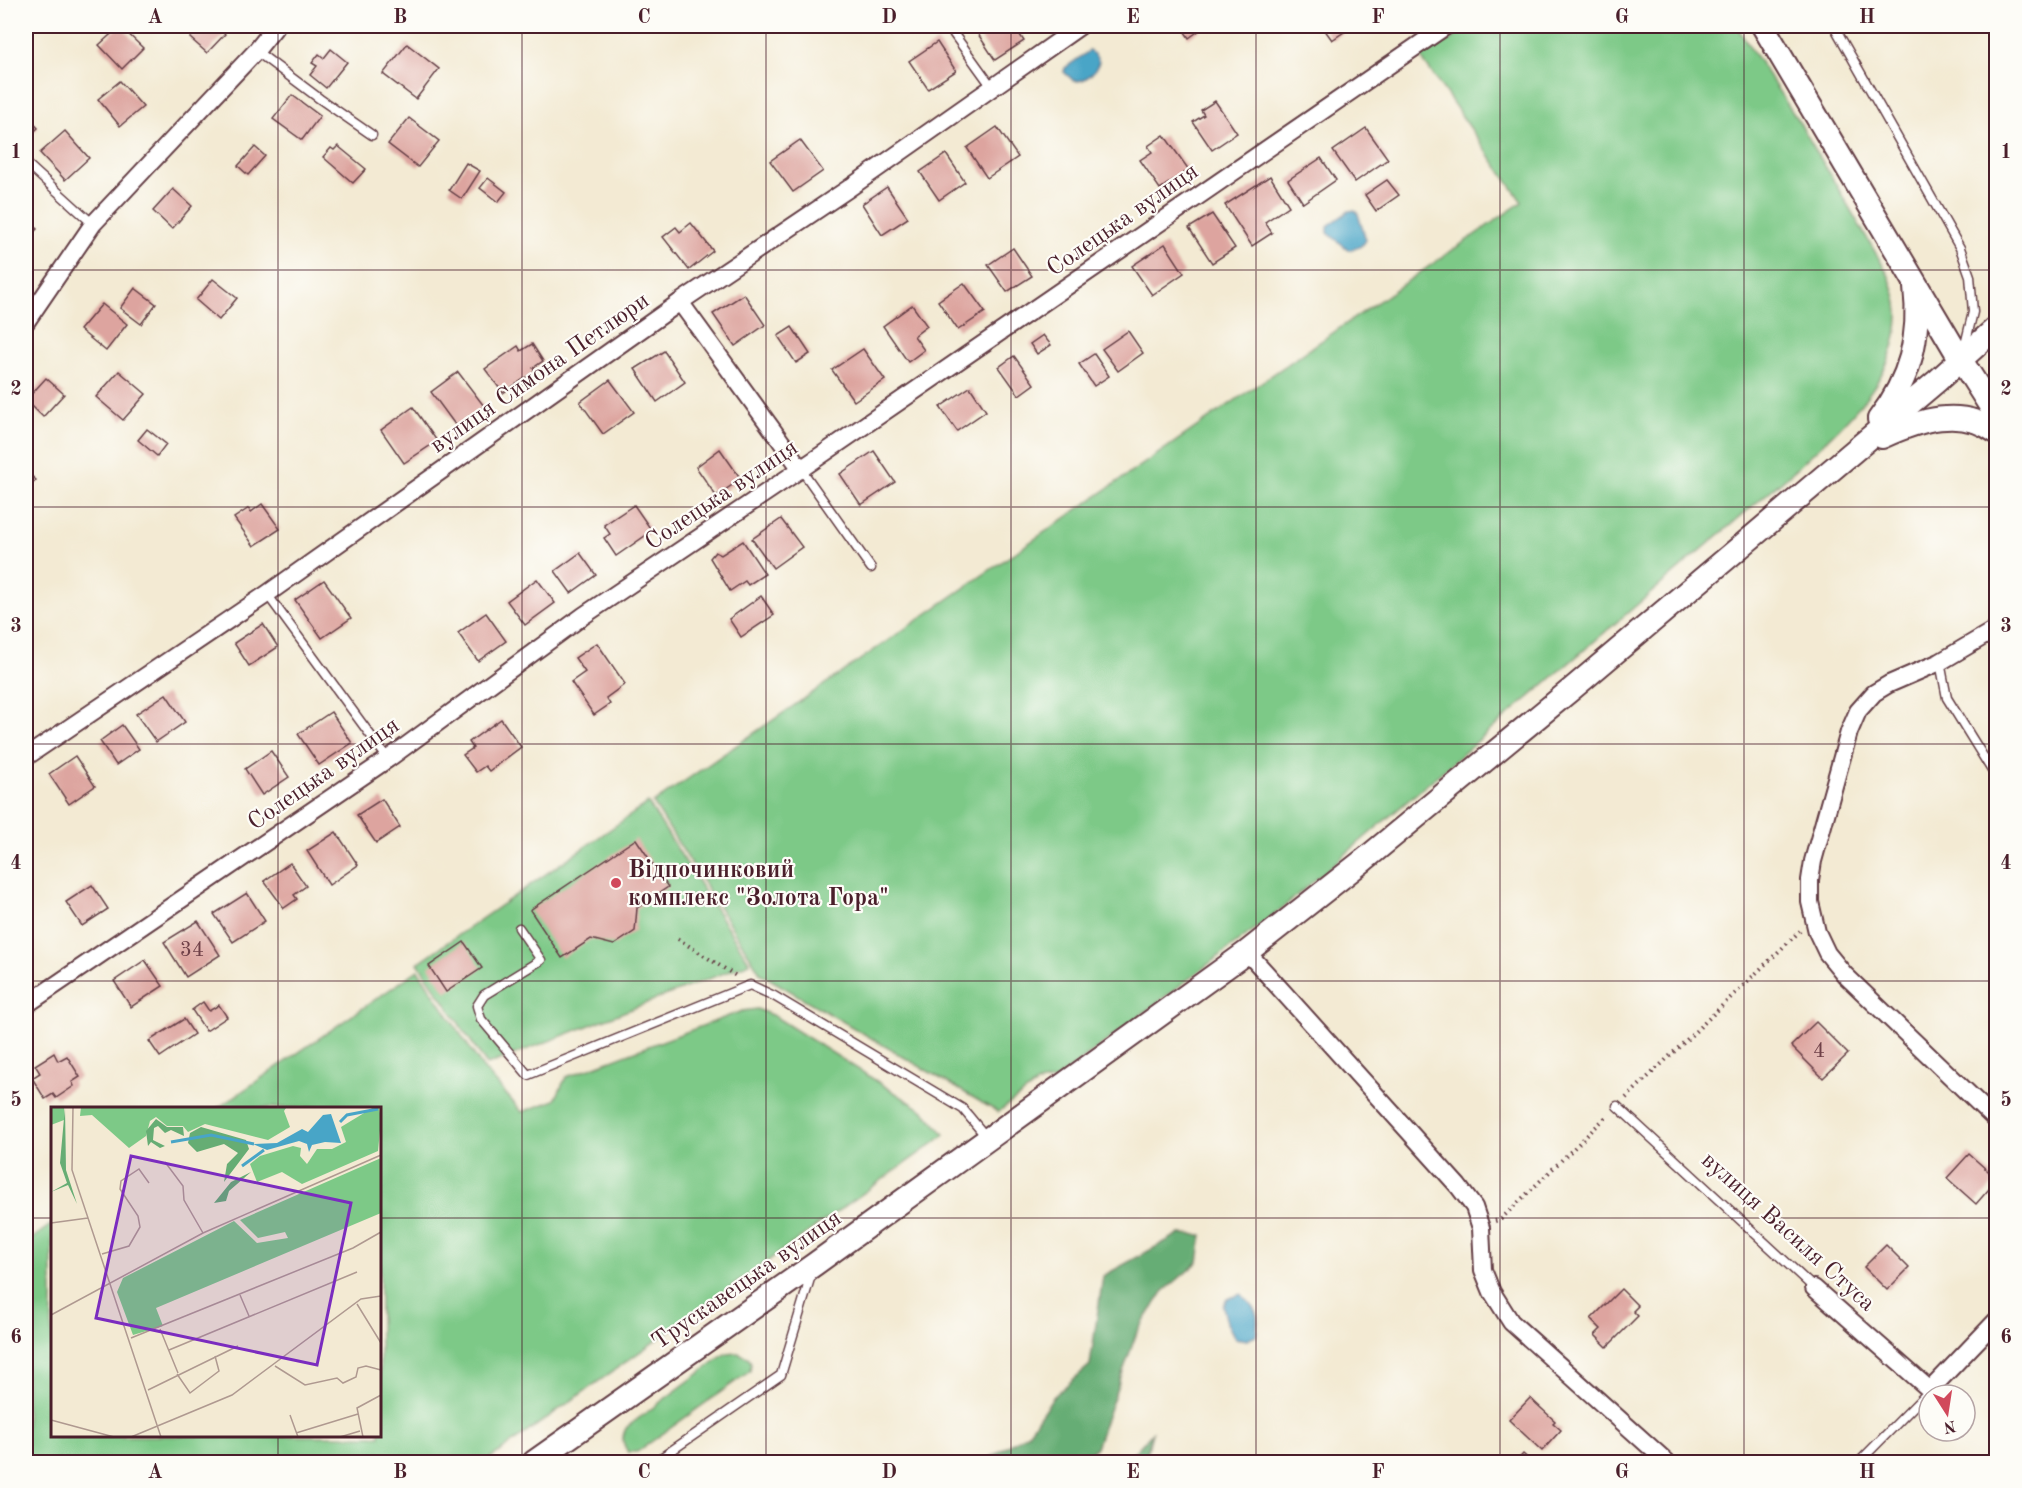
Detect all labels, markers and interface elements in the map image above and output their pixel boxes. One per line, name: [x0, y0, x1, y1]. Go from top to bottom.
text: A: [147, 8, 163, 28]
text: B: [393, 8, 407, 28]
text: C: [637, 8, 651, 28]
text: D: [881, 8, 897, 28]
text: E: [1126, 8, 1140, 28]
text: F: [1371, 8, 1385, 28]
text: G: [1615, 8, 1629, 28]
text: H: [1859, 8, 1875, 28]
text: 1: [10, 143, 22, 163]
text: 1: [2000, 143, 2012, 163]
street label: Солецька вулиця: [1043, 160, 1203, 282]
street label: вулиця Симона Петлюри: [426, 289, 654, 458]
text: 2: [10, 380, 22, 400]
text: 2: [2000, 380, 2012, 400]
street label: Солецька вулиця: [641, 436, 803, 555]
text: 3: [10, 617, 22, 637]
text: 3: [2000, 617, 2012, 637]
street label: Солецька вулиця: [244, 714, 404, 836]
text: 4: [10, 854, 22, 874]
text: 4: [2000, 854, 2012, 874]
place label: Відпочинковий комплекс "Золота Гора": [628, 859, 889, 911]
marker: Відпочинковий комплекс "Золота Гора": [609, 876, 623, 890]
house number: 34: [180, 940, 204, 961]
house number: 4: [1813, 1041, 1825, 1062]
text: 5: [10, 1090, 22, 1111]
text: 5: [2000, 1090, 2012, 1111]
inset map: [51, 1107, 381, 1437]
street label: вулиця Василя Стуса: [1696, 1148, 1879, 1317]
street label: Трускавецька вулиця: [648, 1206, 846, 1355]
text: 6: [10, 1328, 22, 1348]
text: 6: [2000, 1328, 2012, 1348]
north arrow: [1917, 1383, 1977, 1443]
text: N: [1941, 1417, 1957, 1435]
text: A: [147, 1463, 163, 1483]
text: B: [393, 1463, 407, 1483]
text: C: [637, 1463, 651, 1483]
text: D: [881, 1463, 897, 1483]
text: E: [1126, 1463, 1140, 1483]
text: F: [1371, 1463, 1385, 1483]
text: G: [1615, 1463, 1629, 1483]
text: H: [1859, 1463, 1875, 1483]

